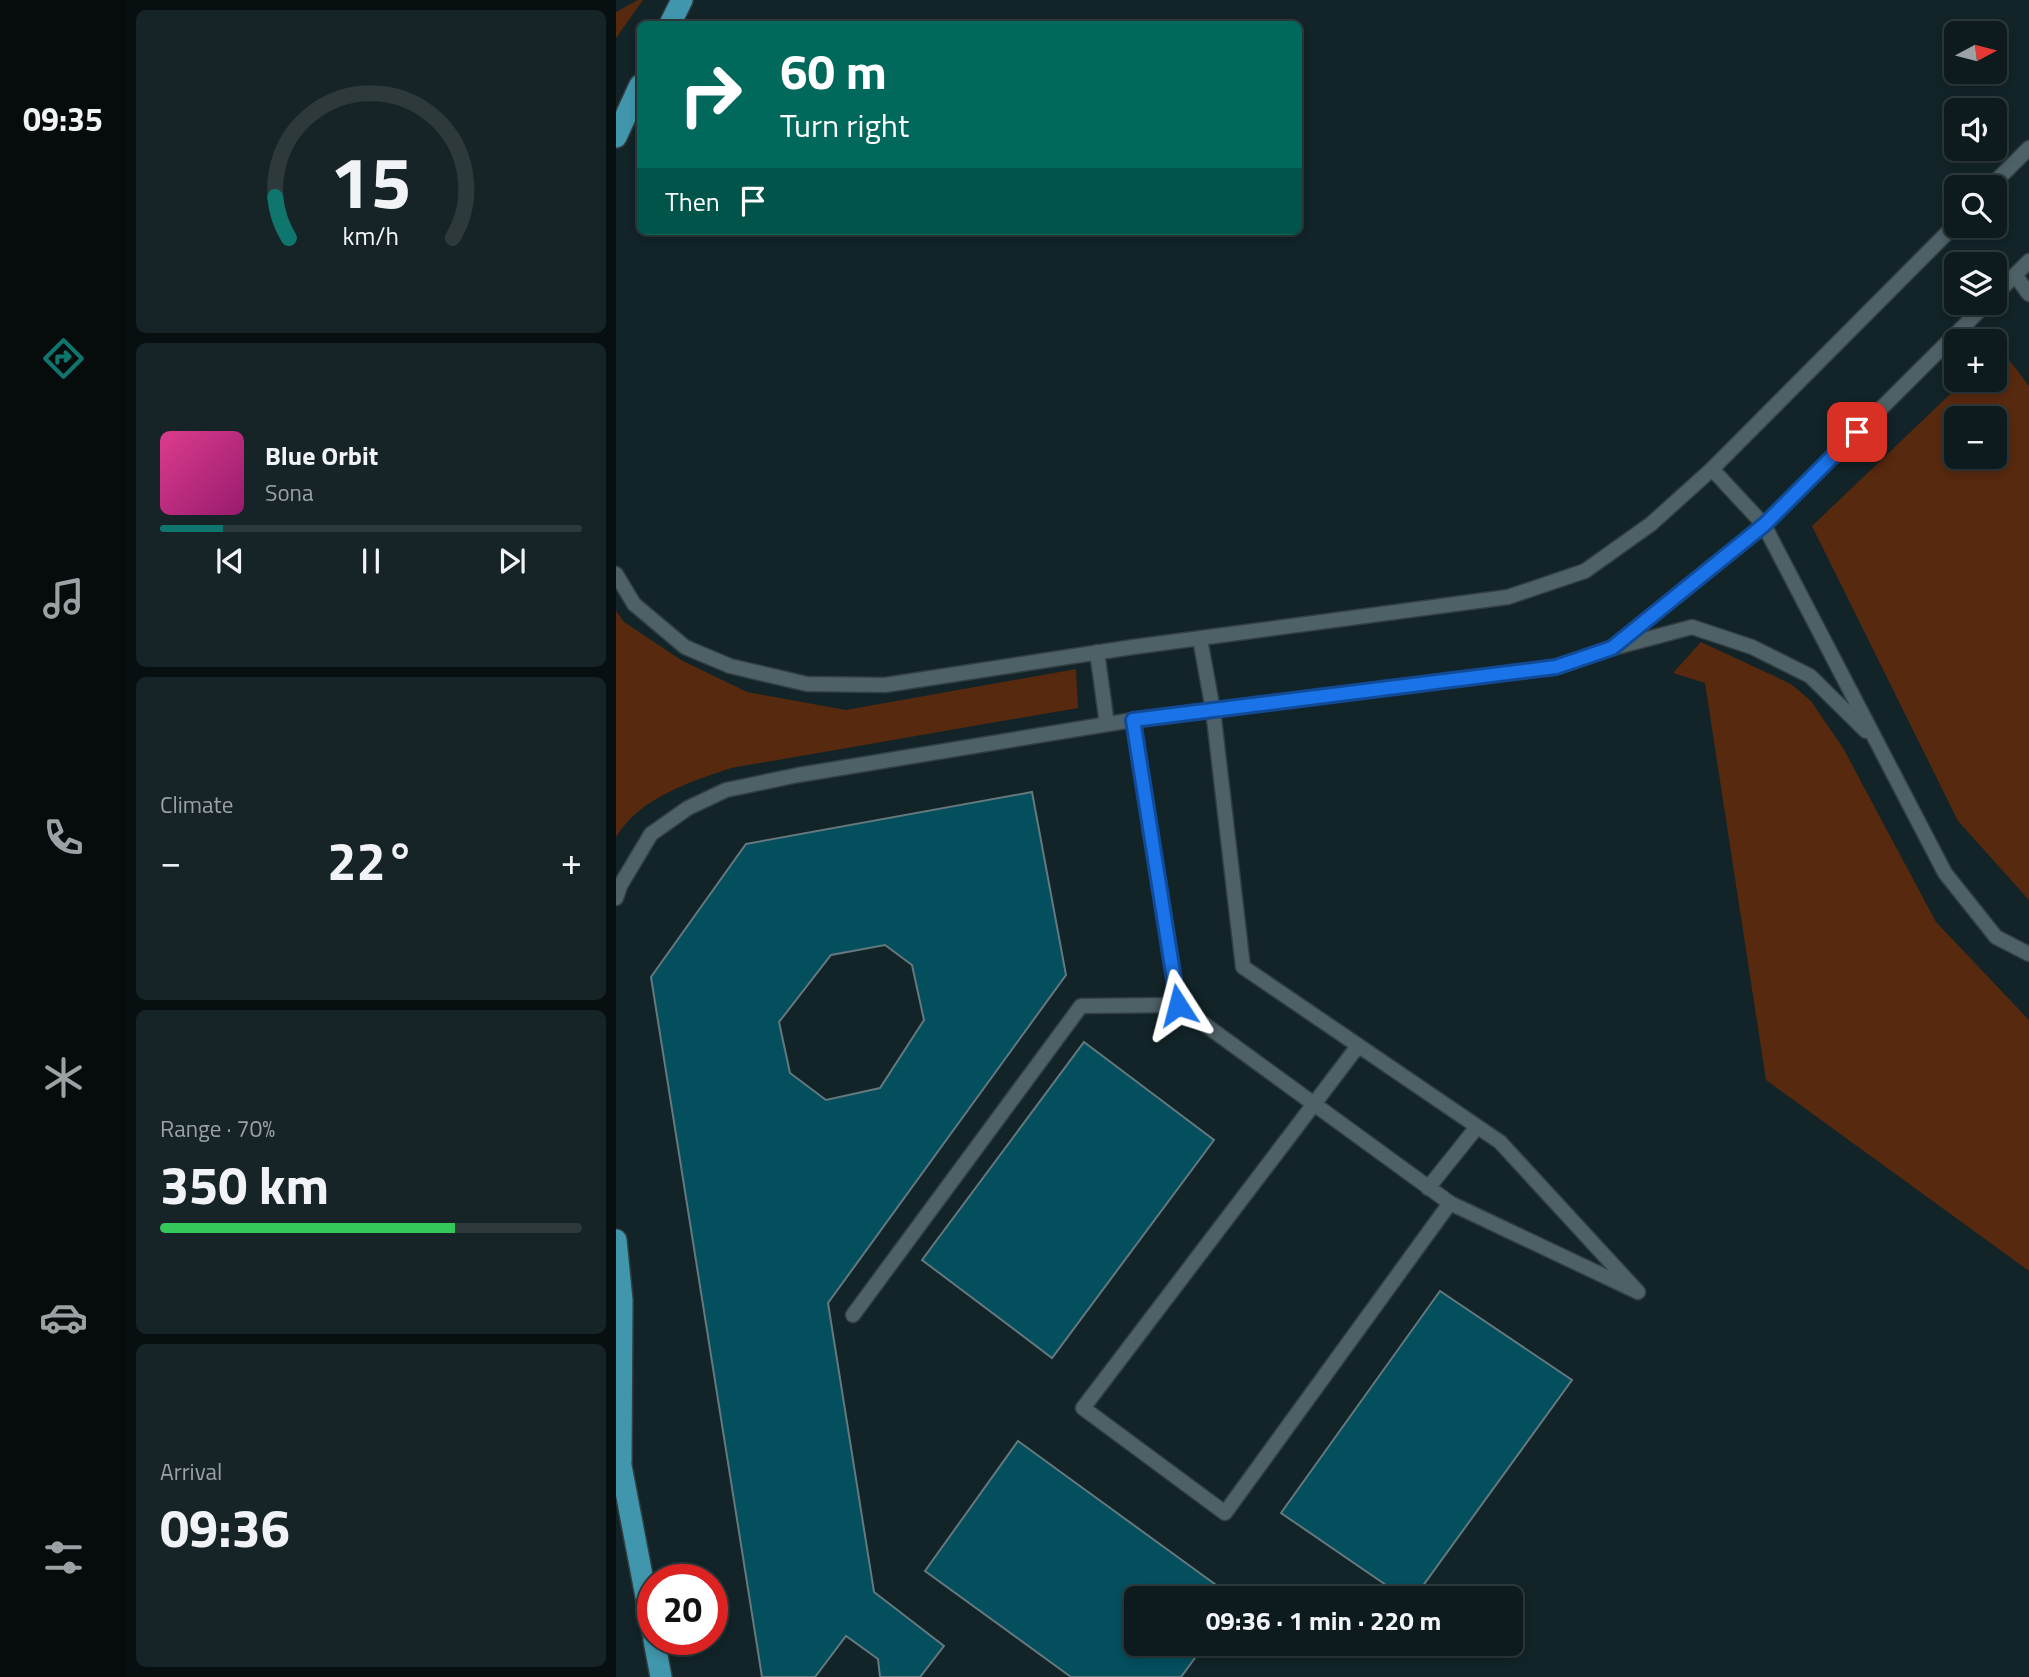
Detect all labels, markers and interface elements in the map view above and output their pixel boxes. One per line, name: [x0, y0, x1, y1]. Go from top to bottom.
north arrow: [1944, 21, 2007, 84]
map controls: [1944, 21, 2007, 469]
text: 60 m: [780, 33, 887, 108]
icon: right: [665, 49, 756, 140]
text: 09:35: [23, 95, 103, 143]
button: sound: [1944, 98, 2007, 161]
text: Turn right: [780, 101, 909, 149]
text: 15: [330, 126, 412, 236]
button: search: [1944, 175, 2007, 238]
text: Then: [665, 182, 720, 221]
icon: arrive: [734, 182, 772, 220]
text: km/h: [343, 217, 399, 255]
button: layers: [1944, 252, 2007, 315]
button: +: [1944, 329, 2007, 392]
icon: directions: [39, 334, 88, 383]
pin: [1827, 402, 1887, 462]
button: −: [1944, 406, 2007, 469]
icon: arrive: [1838, 413, 1876, 451]
text: Blue Orbit: [265, 436, 378, 475]
text: Sona: [265, 475, 313, 510]
icon: previous: [211, 542, 249, 580]
icon: pause: [352, 542, 390, 580]
icon: next: [493, 542, 531, 580]
icon: music: [39, 574, 88, 623]
text: Climate: [160, 787, 233, 822]
icon: phone: [39, 813, 88, 862]
text: 22°: [327, 821, 415, 900]
text: −: [160, 832, 181, 890]
text: +: [561, 832, 582, 890]
position arrow: [1141, 968, 1215, 1042]
icon: climate: [39, 1053, 88, 1102]
text: Range · 70%: [160, 1111, 275, 1146]
text: 350 km: [160, 1145, 329, 1224]
icon: car: [39, 1293, 88, 1342]
text: Arrival: [160, 1454, 222, 1489]
text: 09:36: [160, 1488, 290, 1567]
icon: filters: [39, 1533, 88, 1582]
speed limit sign: 20: [637, 1564, 728, 1655]
text: 09:36 · 1 min · 220 m: [1206, 1601, 1441, 1640]

